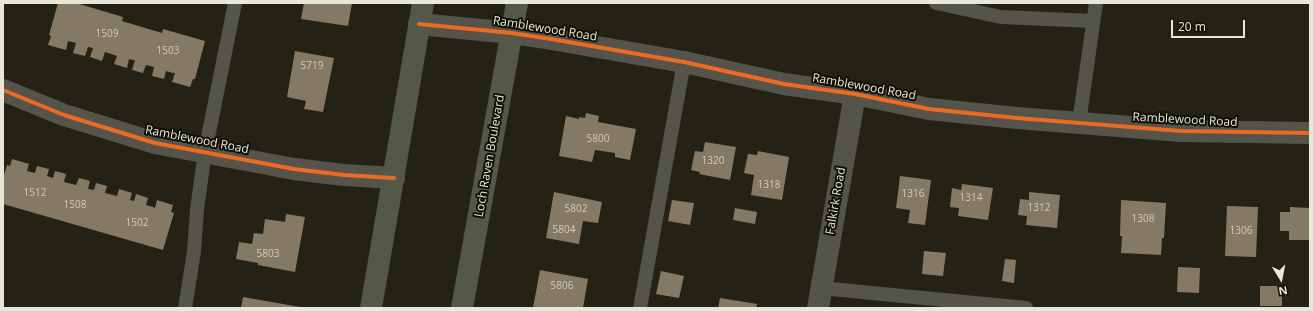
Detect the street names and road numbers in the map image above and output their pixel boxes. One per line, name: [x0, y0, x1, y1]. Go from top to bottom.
street label: Ramblewood Road: [492, 14, 598, 44]
street label: Ramblewood Road: [811, 71, 917, 103]
street label: Loch Raven Boulevard: [472, 94, 508, 218]
street label: Ramblewood Road: [1132, 110, 1238, 130]
street label: Ramblewood Road: [144, 123, 250, 157]
street label: Falkirk Road: [823, 166, 849, 236]

